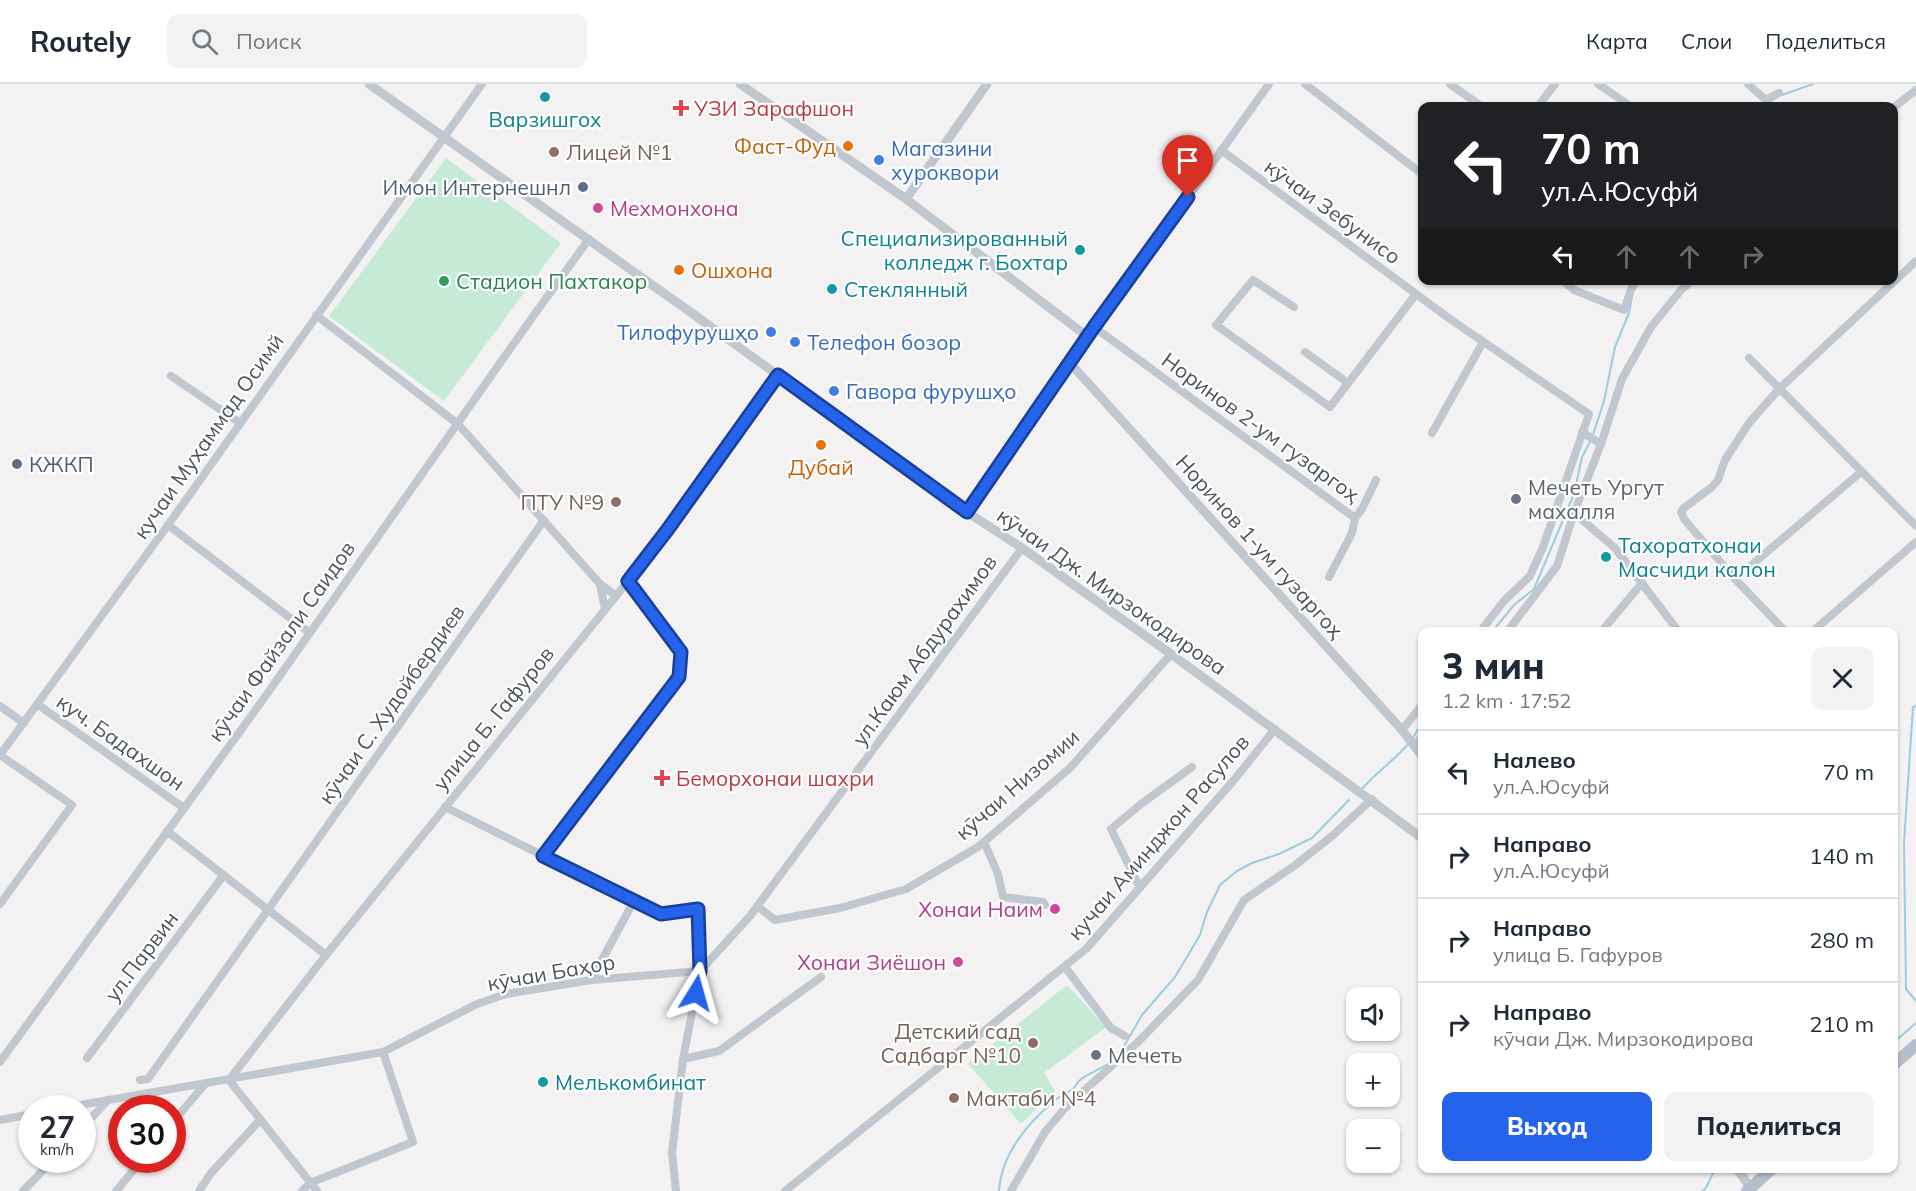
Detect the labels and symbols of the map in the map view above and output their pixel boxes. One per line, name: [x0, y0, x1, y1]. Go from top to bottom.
marker: Варзишгох: [538, 90, 552, 104]
place label: УЗИ Зарафшон: [693, 95, 854, 121]
marker: УЗИ Зарафшон: [672, 99, 690, 117]
place label: Варзишгох: [489, 106, 602, 132]
place label: Фаст-Фуд: [734, 133, 836, 159]
place label: Магазини хуроквори: [891, 135, 999, 185]
pin: [1162, 135, 1213, 197]
place label: Лицей №1: [566, 139, 672, 165]
marker: Фаст-Фуд: [841, 139, 855, 153]
marker: Лицей №1: [547, 145, 561, 159]
marker: Магазини хуроквори: [872, 153, 886, 167]
street label: кӯчаи Зебунисо: [1260, 153, 1406, 269]
place label: Имон Интернешнл: [383, 174, 571, 200]
marker: Имон Интернешнл: [576, 180, 590, 194]
place label: Мехмонхона: [610, 195, 739, 221]
marker: Мехмонхона: [591, 201, 605, 215]
place label: Специализированный колледж г. Бохтар: [841, 225, 1068, 275]
marker: Специализированный колледж г. Бохтар: [1073, 243, 1087, 257]
place label: Ошхона: [691, 257, 773, 283]
marker: Ошхона: [672, 263, 686, 277]
place label: Стадион Пахтакор: [456, 268, 647, 294]
marker: Стадион Пахтакор: [437, 274, 451, 288]
place label: Стеклянный: [844, 276, 968, 302]
marker: Стеклянный: [825, 282, 839, 296]
place label: Тилофурушҳо: [617, 319, 759, 345]
marker: Тилофурушҳо: [764, 325, 778, 339]
street label: кучаи Муҳаммад Осимй: [127, 328, 289, 544]
place label: Телефон бозор: [807, 329, 961, 355]
marker: Телефон бозор: [788, 335, 802, 349]
street label: Норинов 2-ум гузаргоҳ: [1157, 347, 1365, 508]
place label: Гавора фурушҳо: [846, 378, 1016, 404]
marker: Гавора фурушҳо: [827, 384, 841, 398]
marker: Дубай: [814, 438, 828, 452]
street label: Норинов 1-ум гузаргоҳ: [1171, 449, 1349, 643]
place label: КЖКП: [29, 451, 94, 477]
place label: Дубай: [788, 454, 854, 480]
marker: КЖКП: [10, 457, 24, 471]
place label: Мечеть Ургут махалля: [1528, 474, 1664, 524]
place label: ПТУ №9: [520, 489, 604, 515]
marker: Мечеть Ургут махалля: [1509, 492, 1523, 506]
marker: ПТУ №9: [609, 495, 623, 509]
street label: кӯчаи Дж. Мирзокодирова: [992, 502, 1232, 680]
place label: Тахоратхонаи Масчиди калон: [1618, 532, 1776, 582]
street label: кӯчаи Файзали Саидов: [202, 536, 360, 746]
street label: ул.Каюм Абдурахимов: [846, 549, 1002, 751]
marker: Тахоратхонаи Масчиди калон: [1599, 550, 1613, 564]
street label: кӯчаи С. Худойбердиев: [312, 599, 470, 809]
street label: улица Б. Гафуров: [427, 641, 559, 795]
street label: куч. Бадахшон: [52, 688, 190, 796]
street label: кӯчаи Низомии: [950, 723, 1084, 845]
street label: кучаи Аминджон Расулов: [1062, 729, 1254, 945]
place label: Беморхонаи шахри: [676, 765, 874, 791]
marker: Беморхонаи шахри: [653, 769, 671, 787]
place label: Хонаи Наим: [918, 896, 1043, 922]
marker: Хонаи Наим: [1048, 902, 1062, 916]
street label: ул.Парвин: [99, 906, 183, 1006]
street label: кӯчаи Баҳор: [485, 948, 617, 996]
place label: Хонаи Зиёшон: [797, 949, 946, 975]
marker: Хонаи Зиёшон: [951, 955, 965, 969]
position arrow: [664, 961, 728, 1025]
place label: Детский сад Садбарг №10: [881, 1018, 1021, 1068]
marker: Детский сад Садбарг №10: [1026, 1036, 1040, 1050]
place label: Мечеть: [1108, 1042, 1182, 1068]
marker: Мечеть: [1089, 1048, 1103, 1062]
place label: Мелькомбинат: [555, 1069, 706, 1095]
marker: Мелькомбинат: [536, 1075, 550, 1089]
place label: Мактаби №4: [966, 1085, 1096, 1111]
marker: Мактаби №4: [947, 1091, 961, 1105]
speed limit sign: 30: [108, 1095, 186, 1173]

